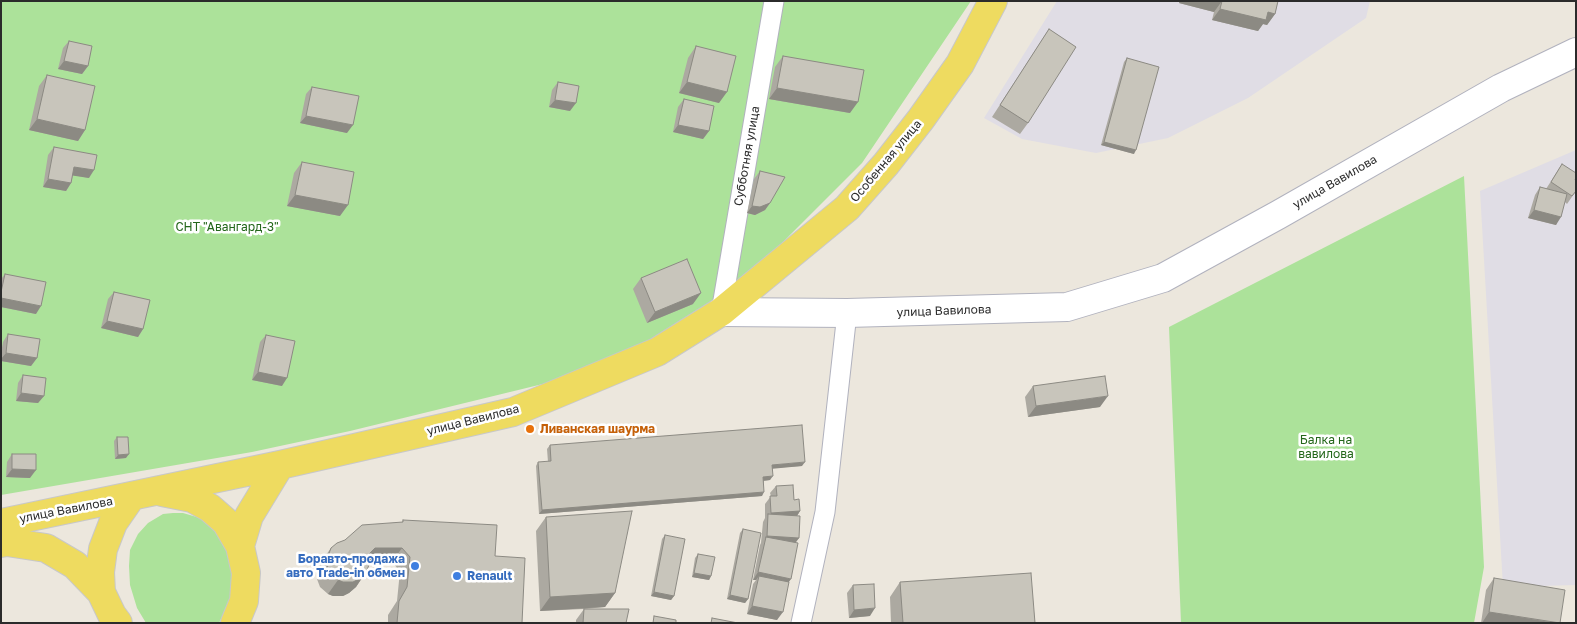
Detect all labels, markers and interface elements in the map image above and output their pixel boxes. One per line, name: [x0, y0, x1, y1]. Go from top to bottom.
street label: Субботняя улица: [731, 105, 763, 207]
street label: Особенная улица: [847, 117, 925, 205]
street label: улица Вавилова: [1290, 152, 1380, 212]
park label: СНТ "Авангард-3": [175, 220, 279, 234]
street label: улица Вавилова: [896, 302, 992, 320]
street label: улица Вавилова: [425, 402, 521, 438]
place label: Ливанская шаурма: [540, 422, 655, 436]
marker: Ливанская шаурма: [524, 423, 536, 435]
park label: Балка на вавилова: [1298, 433, 1354, 461]
street label: улица Вавилова: [18, 494, 114, 526]
place label: Боравто-продажа авто Trade-in обмен: [286, 552, 405, 580]
marker: Боравто-продажа авто Trade-in обмен: [409, 560, 421, 572]
place label: Renault: [467, 569, 512, 583]
marker: Renault: [451, 570, 463, 582]

